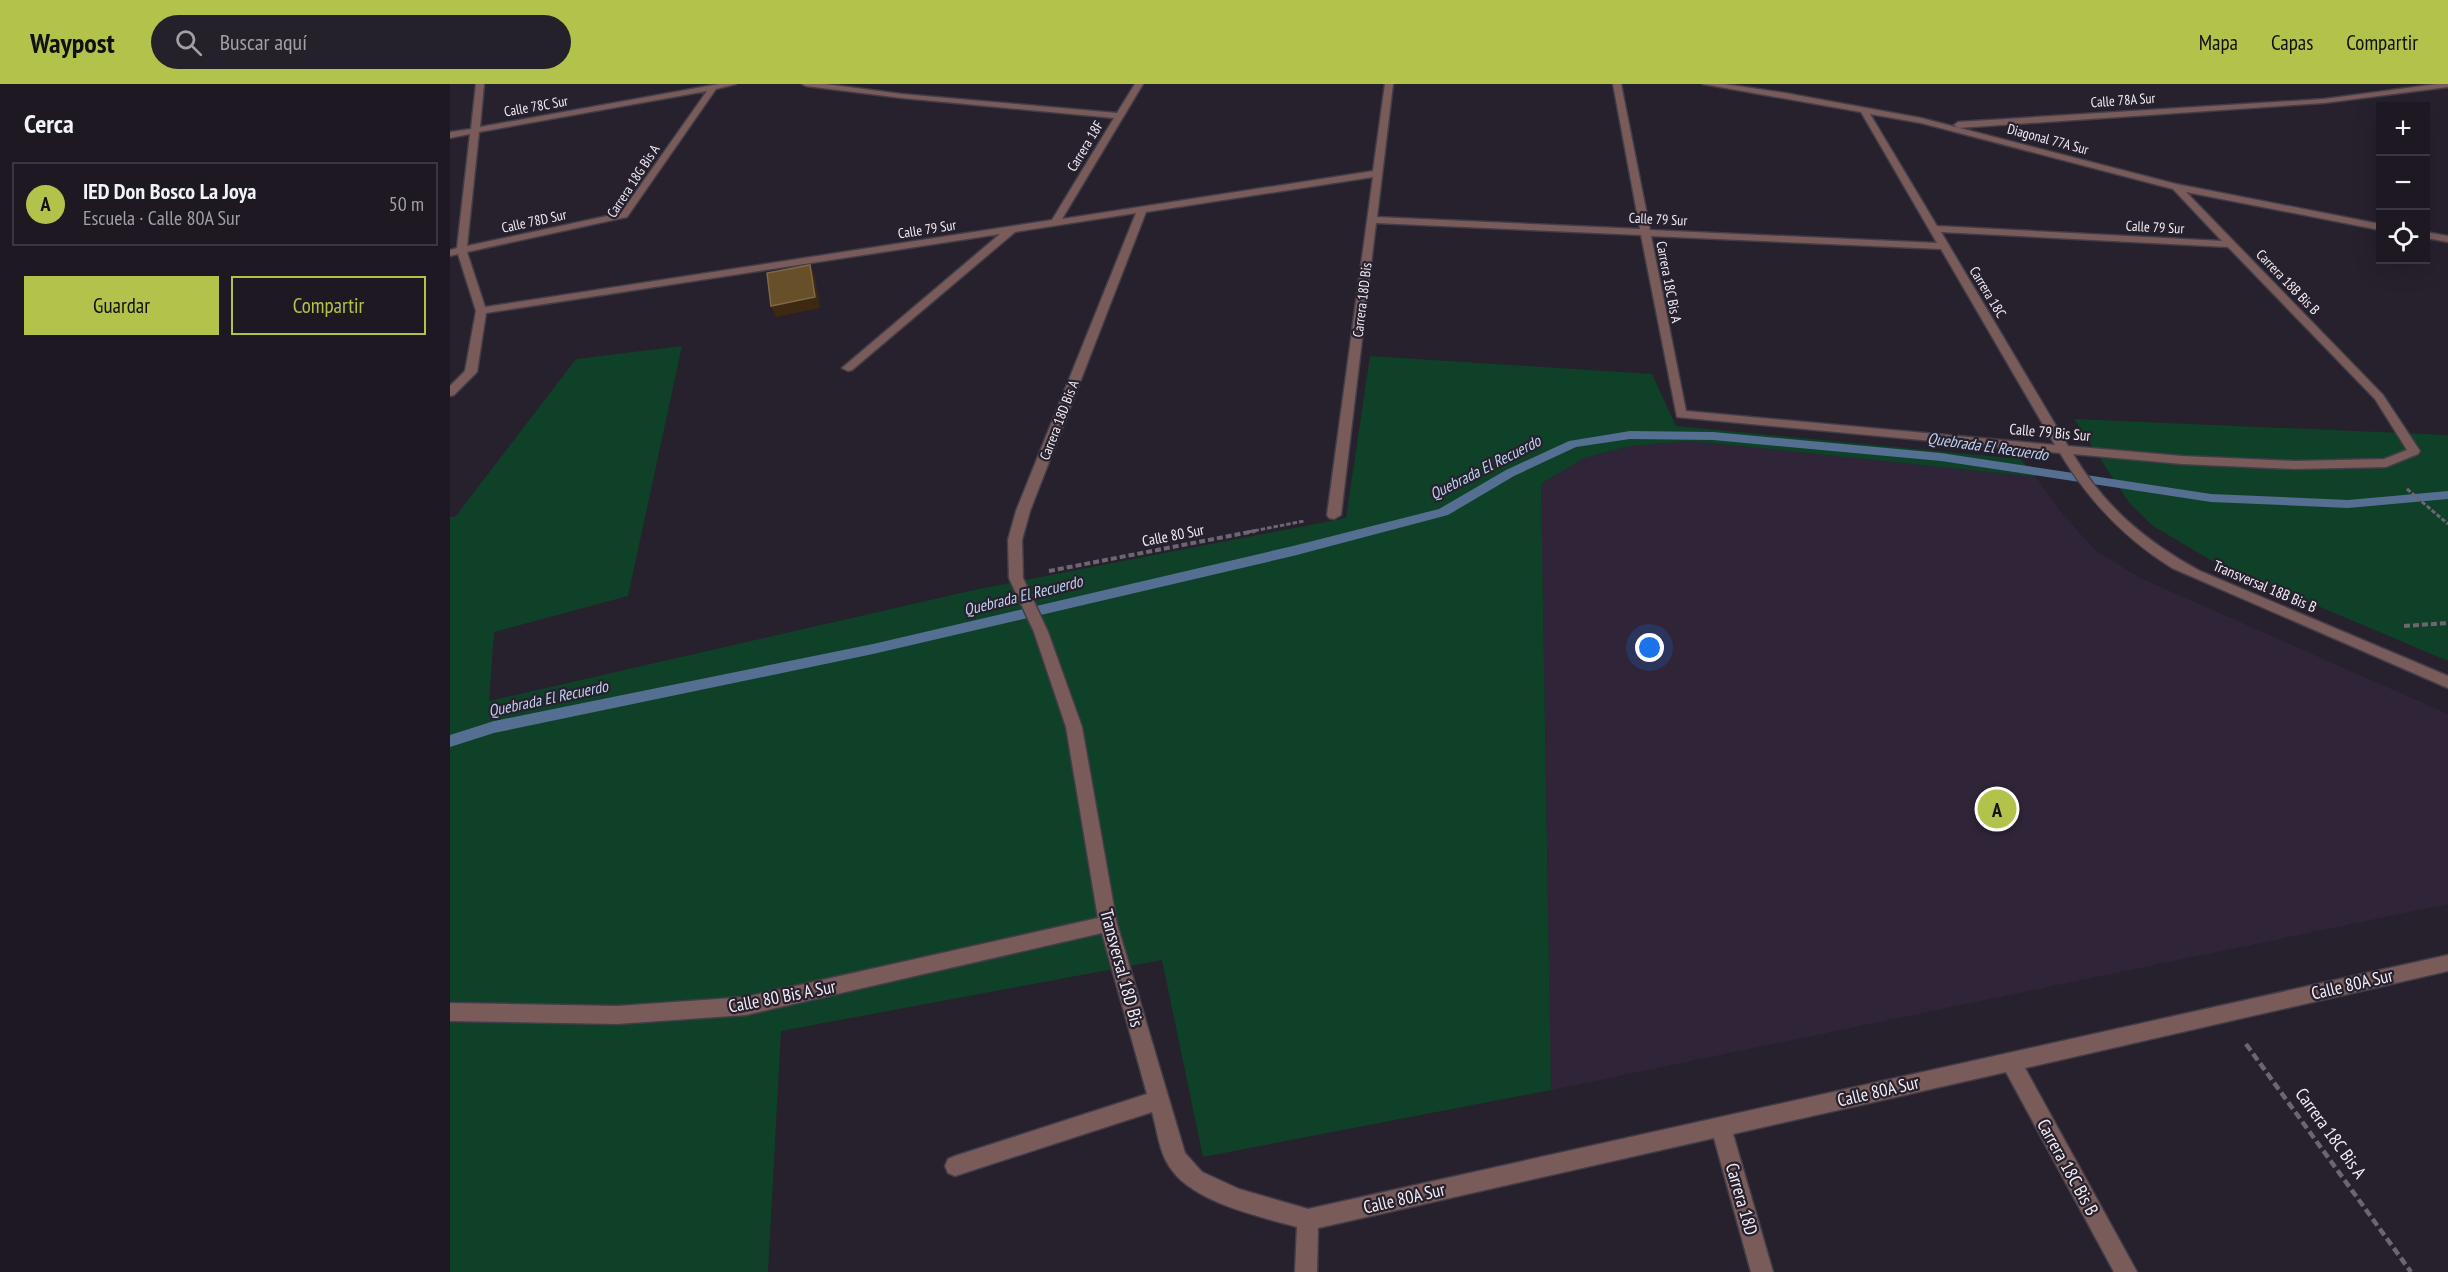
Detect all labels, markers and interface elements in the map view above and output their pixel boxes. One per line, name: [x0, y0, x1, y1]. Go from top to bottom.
search box: [151, 15, 571, 69]
text: Waypost: [30, 24, 115, 61]
icon: search: [172, 26, 205, 59]
text: Buscar aquí: [220, 28, 307, 56]
text: Mapa: [2199, 29, 2238, 56]
text: Capas: [2271, 29, 2313, 56]
text: Compartir: [2346, 29, 2418, 56]
street label: Calle 78A Sur: [2090, 89, 2156, 111]
street label: Calle 78C Sur: [503, 92, 570, 120]
map controls: [2376, 102, 2430, 264]
button: +: [2376, 102, 2430, 156]
text: Cerca: [24, 107, 74, 140]
street label: Carrera 18F: [1063, 117, 1107, 175]
street label: Diagonal 77A Sur: [2005, 120, 2091, 159]
street label: Carrera 18G Bis A: [603, 141, 664, 221]
button: −: [2376, 156, 2430, 210]
text: IED Don Bosco La Joya: [83, 177, 256, 205]
text: A: [40, 191, 51, 217]
text: 50 m: [389, 191, 424, 217]
text: Escuela · Calle 80A Sur: [83, 205, 240, 231]
street label: Calle 78D Sur: [500, 205, 568, 237]
street label: Calle 79 Sur: [1628, 208, 1688, 230]
button: locate: [2376, 210, 2430, 264]
street label: Calle 79 Sur: [897, 216, 957, 242]
street label: Calle 79 Sur: [2125, 216, 2185, 238]
street label: Carrera 18C Bis A: [1652, 240, 1686, 325]
street label: Carrera 18B Bis B: [2252, 246, 2324, 318]
street label: Carrera 18D Bis: [1348, 261, 1376, 338]
street label: Carrera 18C: [1966, 263, 2011, 321]
button: Guardar: [24, 276, 219, 335]
button: Compartir: [231, 276, 426, 335]
street label: Carrera 18D Bis A: [1036, 377, 1083, 463]
street label: Calle 79 Bis Sur: [2009, 419, 2092, 445]
water label: Quebrada El Recuerdo: [1926, 428, 2051, 465]
water label: Quebrada El Recuerdo: [1426, 430, 1545, 504]
street label: Calle 80 Sur: [1140, 520, 1206, 550]
street label: Transversal 18B Bis B: [2210, 556, 2320, 616]
water label: Quebrada El Recuerdo: [961, 570, 1086, 619]
your location: [1635, 633, 1664, 662]
water label: Quebrada El Recuerdo: [486, 675, 611, 720]
pin: A: [1978, 786, 2016, 832]
street label: Transversal 18D Bis: [1095, 906, 1149, 1030]
street label: Calle 80A Sur: [2309, 963, 2395, 1005]
street label: Calle 80 Bis A Sur: [726, 974, 838, 1018]
street label: Calle 80A Sur: [1835, 1070, 1921, 1112]
street label: Carrera 18C Bis A: [2290, 1083, 2372, 1183]
street label: Carrera 18C Bis B: [2032, 1115, 2104, 1219]
street label: Carrera 18D: [1721, 1160, 1763, 1238]
street label: Calle 80A Sur: [1361, 1177, 1447, 1219]

